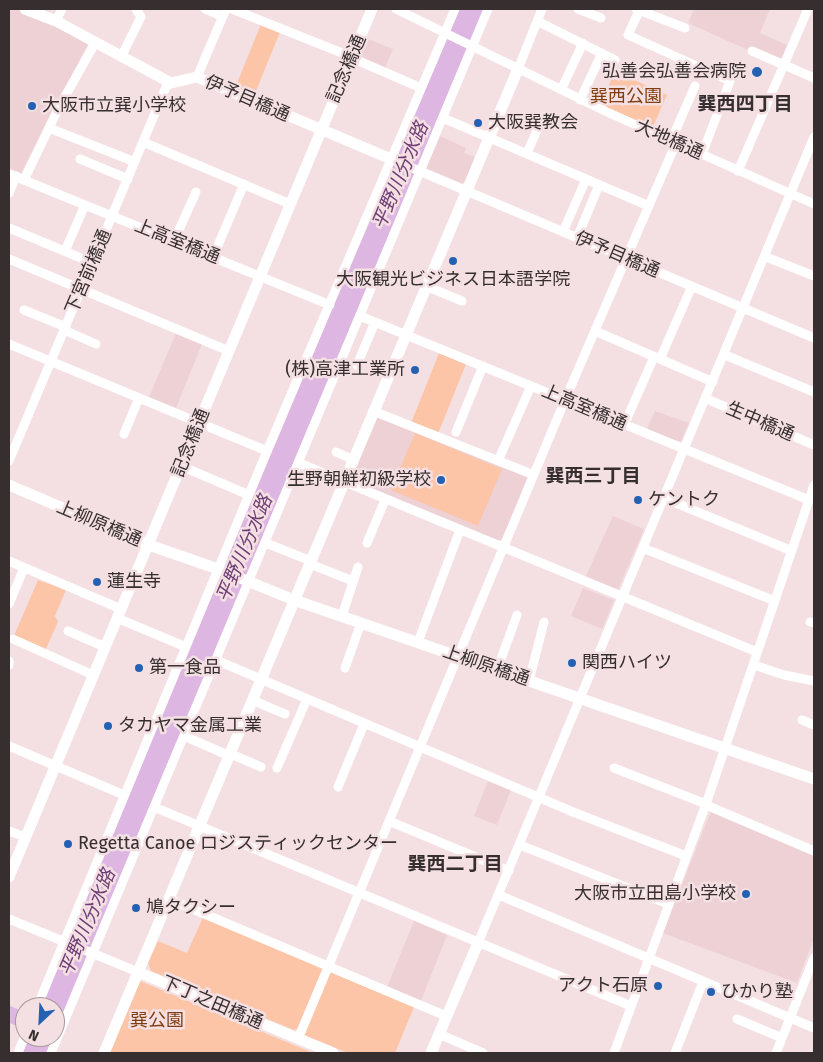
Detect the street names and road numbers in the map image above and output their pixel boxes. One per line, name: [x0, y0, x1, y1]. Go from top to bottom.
street label: 記念橋通: [323, 32, 371, 106]
street label: 伊予目橋通: [201, 71, 293, 127]
street label: 大地橋通: [632, 115, 706, 165]
street label: 上高室橋通: [131, 215, 223, 269]
street label: 下宮前橋通: [61, 226, 117, 318]
street label: 伊予目橋通: [571, 227, 663, 283]
street label: 上高室橋通: [538, 380, 630, 436]
street label: 生中橋通: [723, 398, 797, 446]
street label: 記念橋通: [168, 406, 214, 480]
street label: 上柳原橋通: [53, 496, 145, 552]
street label: 上柳原橋通: [440, 641, 532, 691]
street label: 下丁之田橋通: [158, 972, 266, 1034]

